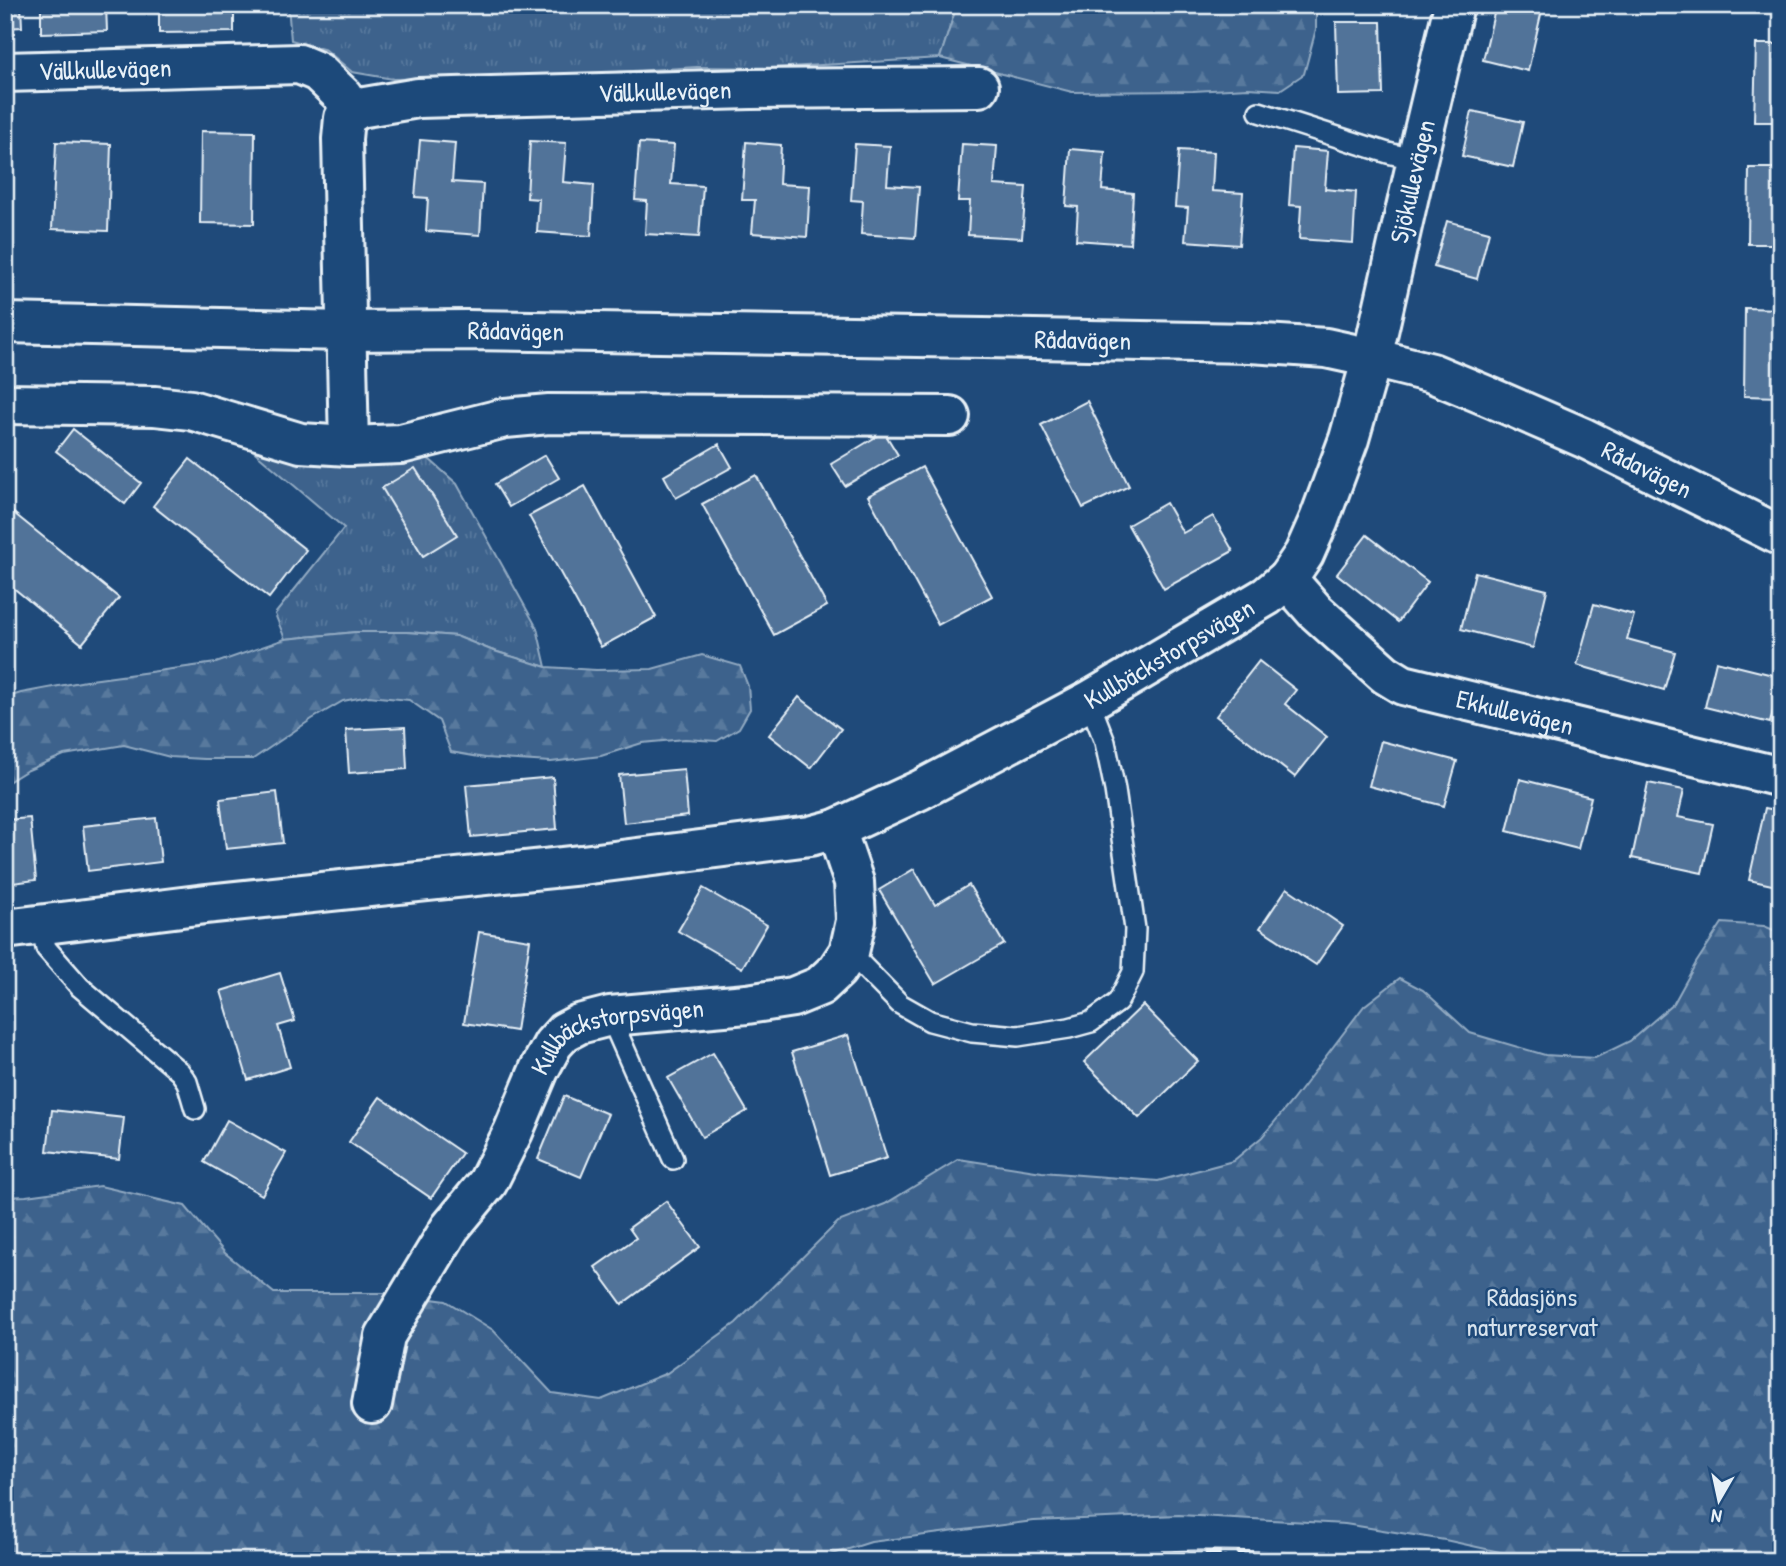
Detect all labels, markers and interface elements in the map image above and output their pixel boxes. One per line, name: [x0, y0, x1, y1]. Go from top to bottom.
street label: Vällkullevägen: [38, 49, 172, 88]
street label: Vällkullevägen: [598, 72, 732, 110]
street label: Sjökullevägen: [1381, 116, 1443, 246]
street label: Rådavägen: [467, 312, 565, 349]
street label: Rådavägen: [1034, 321, 1131, 358]
street label: Rådavägen: [1596, 432, 1698, 506]
street label: Kullbäckstorpsvägen: [1077, 589, 1260, 717]
street label: Ekkullevägen: [1453, 681, 1577, 743]
street label: Kullbäckstorpsvägen: [522, 990, 705, 1081]
park label: Rådasjöns naturreservat: [1466, 1279, 1599, 1344]
north arrow: [1684, 1464, 1754, 1534]
text: N: [1709, 1503, 1723, 1530]

